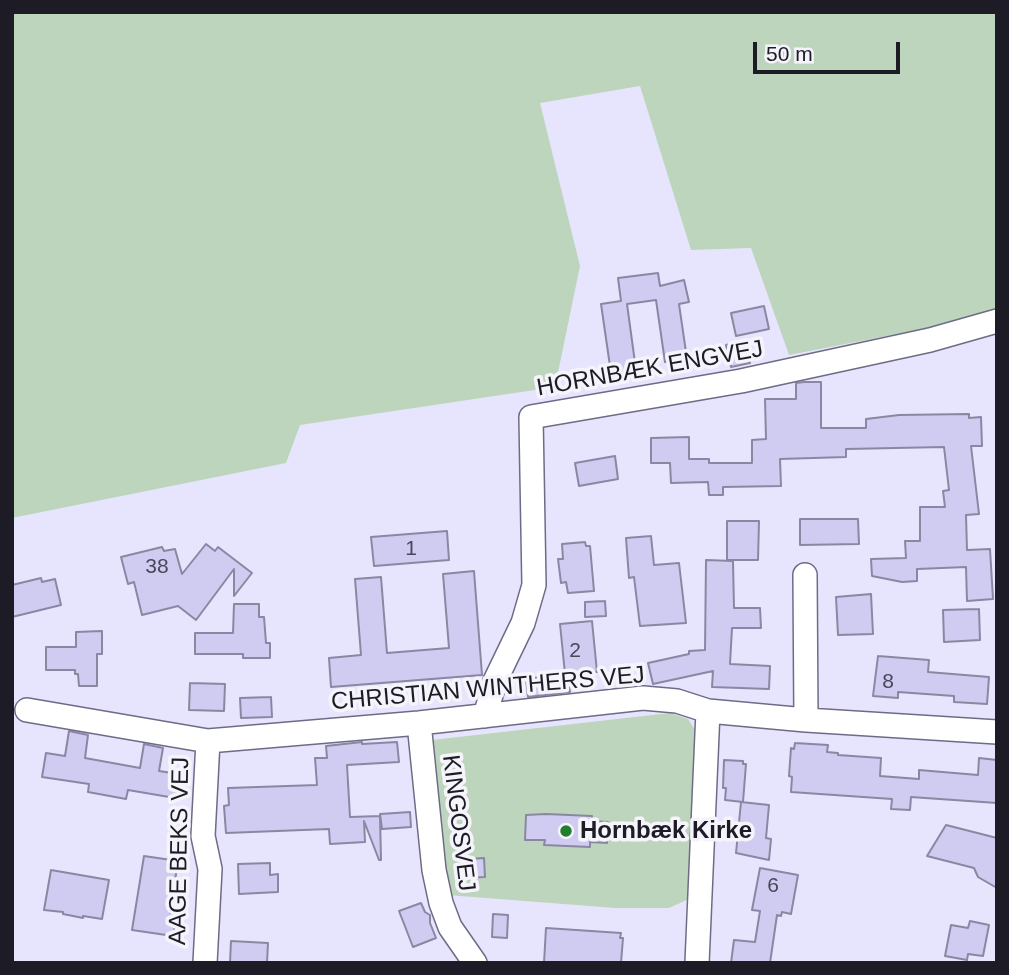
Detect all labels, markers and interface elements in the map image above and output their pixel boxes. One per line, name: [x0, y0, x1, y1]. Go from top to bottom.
scale bar: [757, 28, 904, 72]
text: 50 m: [766, 42, 813, 65]
street label: HORNBÆK ENGVEJ: [535, 335, 765, 403]
house number: 1: [405, 536, 417, 562]
house number: 38: [145, 554, 169, 580]
house number: 2: [569, 638, 581, 664]
street label: CHRISTIAN WINTHERS VEJ: [330, 661, 646, 717]
house number: 8: [882, 669, 894, 695]
street label: KINGOSVEJ: [435, 753, 481, 893]
street label: AAGE BEKS VEJ: [164, 757, 196, 945]
place label: Hornbæk Kirke: [580, 817, 752, 845]
marker: Hornbæk Kirke: [558, 823, 574, 839]
house number: 6: [767, 873, 779, 899]

